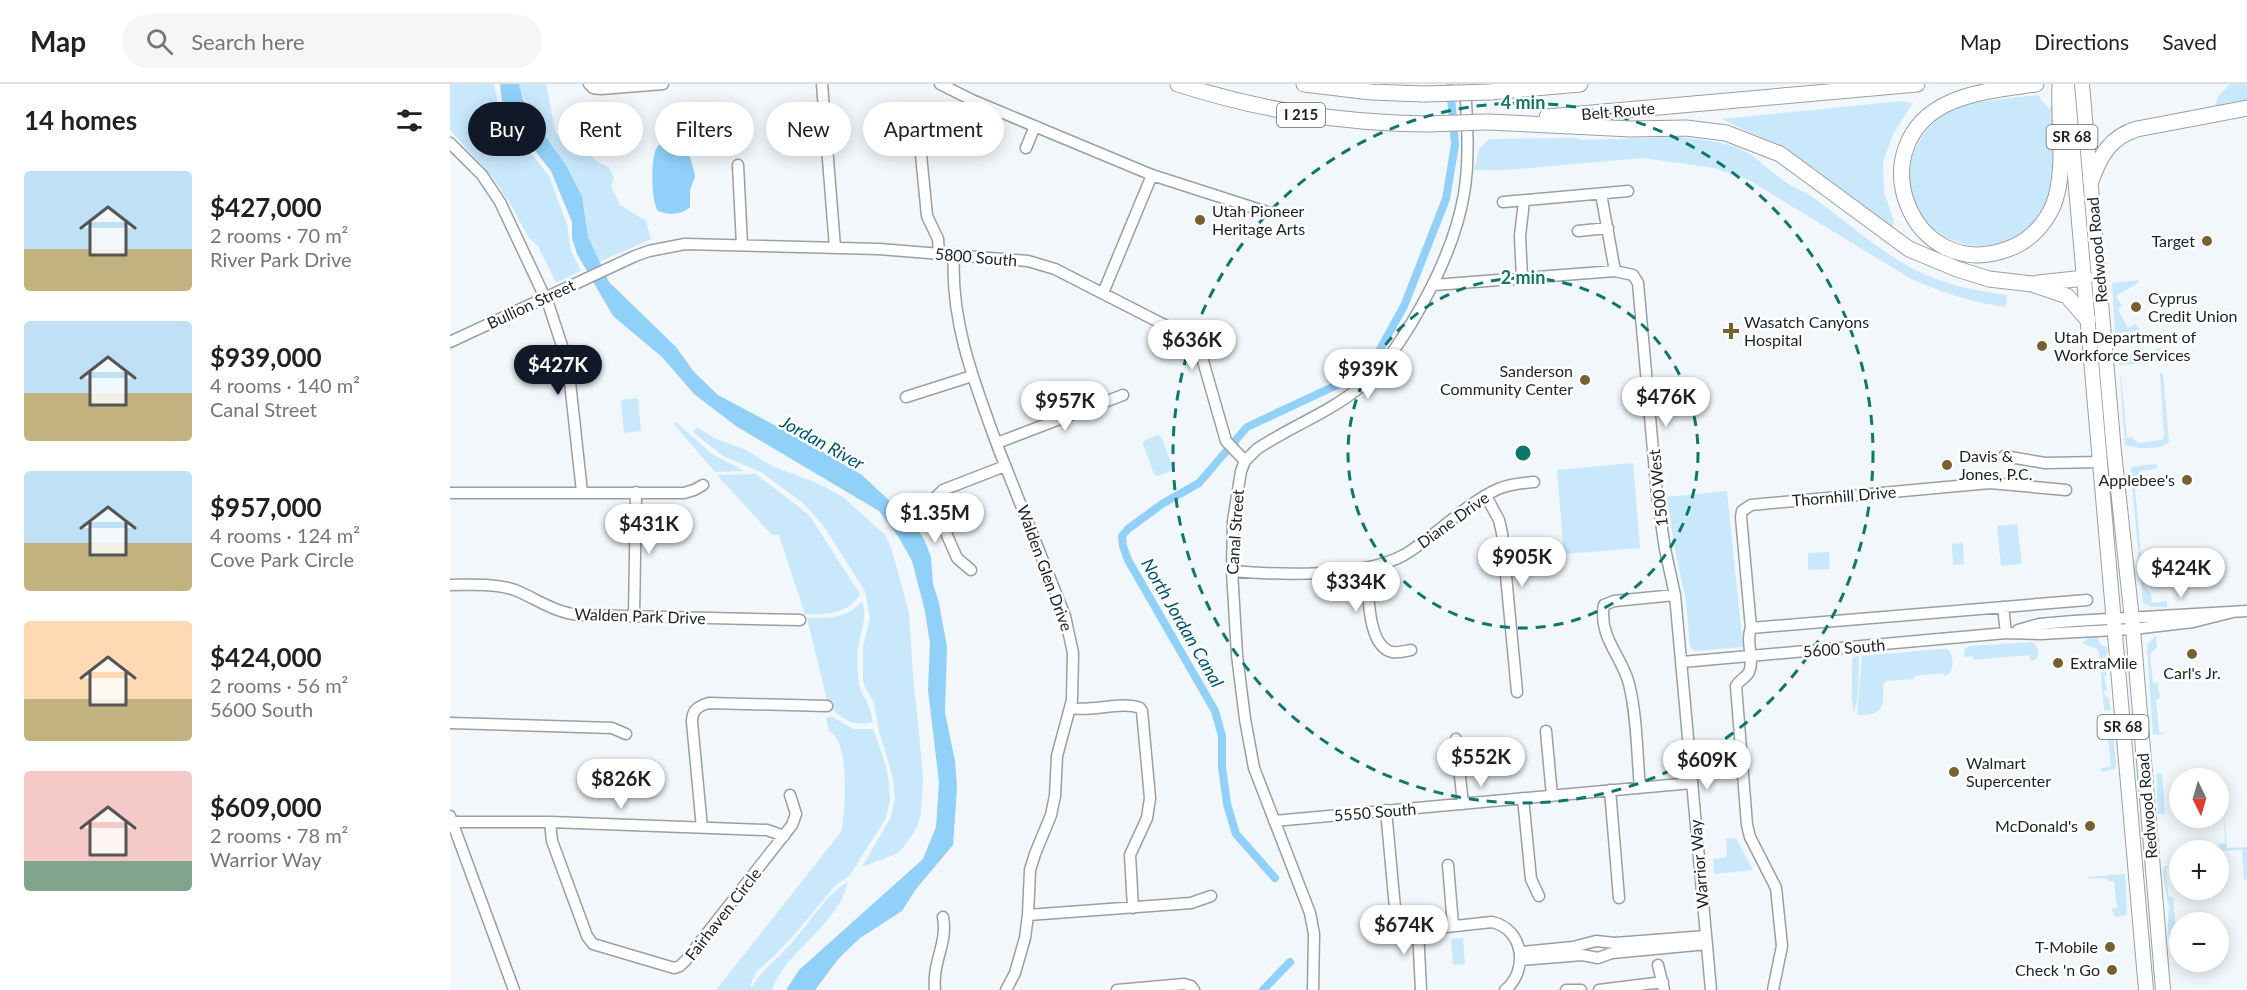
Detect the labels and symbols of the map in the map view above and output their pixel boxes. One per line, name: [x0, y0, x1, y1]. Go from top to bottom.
text: 4 min: [1501, 91, 1545, 113]
street label: Belt Route: [1580, 98, 1656, 123]
road number: I 215: [1277, 103, 1325, 127]
road number: SR 68: [2046, 125, 2098, 149]
street label: Redwood Road: [2082, 196, 2111, 304]
place label: Utah Pioneer Heritage Arts: [1212, 201, 1305, 238]
marker: Utah Pioneer Heritage Arts: [1193, 213, 1207, 227]
place label: Target: [2151, 231, 2195, 250]
marker: Target: [2200, 234, 2214, 248]
street label: 5800 South: [934, 243, 1018, 270]
text: 2 min: [1501, 266, 1545, 288]
street label: Bullion Street: [484, 275, 578, 332]
place label: Cyprus Credit Union: [2148, 288, 2238, 325]
marker: Cyprus Credit Union: [2129, 300, 2143, 314]
place label: Wasatch Canyons Hospital: [1744, 312, 1869, 349]
pin: $636K: [1150, 320, 1234, 371]
marker: Wasatch Canyons Hospital: [1722, 322, 1740, 340]
place label: Utah Department of Workforce Services: [2054, 327, 2196, 364]
marker: Utah Department of Workforce Services: [2035, 339, 2049, 353]
pin: $427K: [516, 345, 600, 396]
pin: $939K: [1326, 349, 1410, 400]
place label: Sanderson Community Center: [1440, 361, 1573, 398]
marker: Sanderson Community Center: [1578, 373, 1592, 387]
pin: $476K: [1624, 377, 1708, 428]
pin: $957K: [1023, 381, 1107, 432]
water label: Jordan River: [776, 410, 869, 475]
centre of rings: [1513, 443, 1533, 463]
place label: Davis & Jones, P.C.: [1959, 446, 2032, 483]
street label: 1500 West: [1644, 448, 1671, 528]
marker: Davis & Jones, P.C.: [1940, 458, 1954, 472]
place label: Applebee's: [2098, 470, 2175, 489]
marker: Applebee's: [2180, 473, 2194, 487]
street label: Thornhill Drive: [1791, 481, 1897, 510]
street label: Diane Drive: [1413, 487, 1492, 552]
street label: Canal Street: [1222, 488, 1247, 575]
pin: $1.35M: [886, 493, 984, 544]
street label: Walden Glen Drive: [1014, 502, 1077, 633]
pin: $431K: [607, 504, 691, 555]
pin: $905K: [1480, 537, 1564, 588]
pin: $424K: [2139, 548, 2223, 599]
water label: North Jordan Canal: [1137, 554, 1229, 691]
pin: $334K: [1314, 562, 1398, 613]
street label: Walden Park Drive: [574, 604, 706, 627]
street label: 5600 South: [1802, 634, 1886, 661]
marker: Carl's Jr.: [2185, 647, 2199, 661]
place label: ExtraMile: [2070, 653, 2137, 672]
marker: ExtraMile: [2051, 656, 2065, 670]
place label: Carl's Jr.: [2163, 663, 2221, 682]
road number: SR 68: [2098, 715, 2148, 739]
pin: $552K: [1439, 737, 1523, 788]
pin: $609K: [1665, 740, 1749, 791]
street label: Redwood Road: [2132, 752, 2161, 860]
place label: Walmart Supercenter: [1966, 753, 2051, 790]
pin: $826K: [579, 759, 663, 810]
marker: Walmart Supercenter: [1947, 765, 1961, 779]
north arrow: [2169, 768, 2229, 828]
street label: 5550 South: [1333, 798, 1417, 825]
place label: McDonald's: [1995, 816, 2078, 835]
street label: Warrior Way: [1685, 818, 1712, 909]
marker: McDonald's: [2083, 819, 2097, 833]
street label: Fairhaven Circle: [681, 864, 764, 964]
pin: $674K: [1362, 905, 1446, 956]
place label: T-Mobile: [2035, 937, 2098, 956]
marker: T-Mobile: [2103, 940, 2117, 954]
place label: Check 'n Go: [2015, 960, 2100, 979]
marker: Check 'n Go: [2105, 963, 2119, 977]

